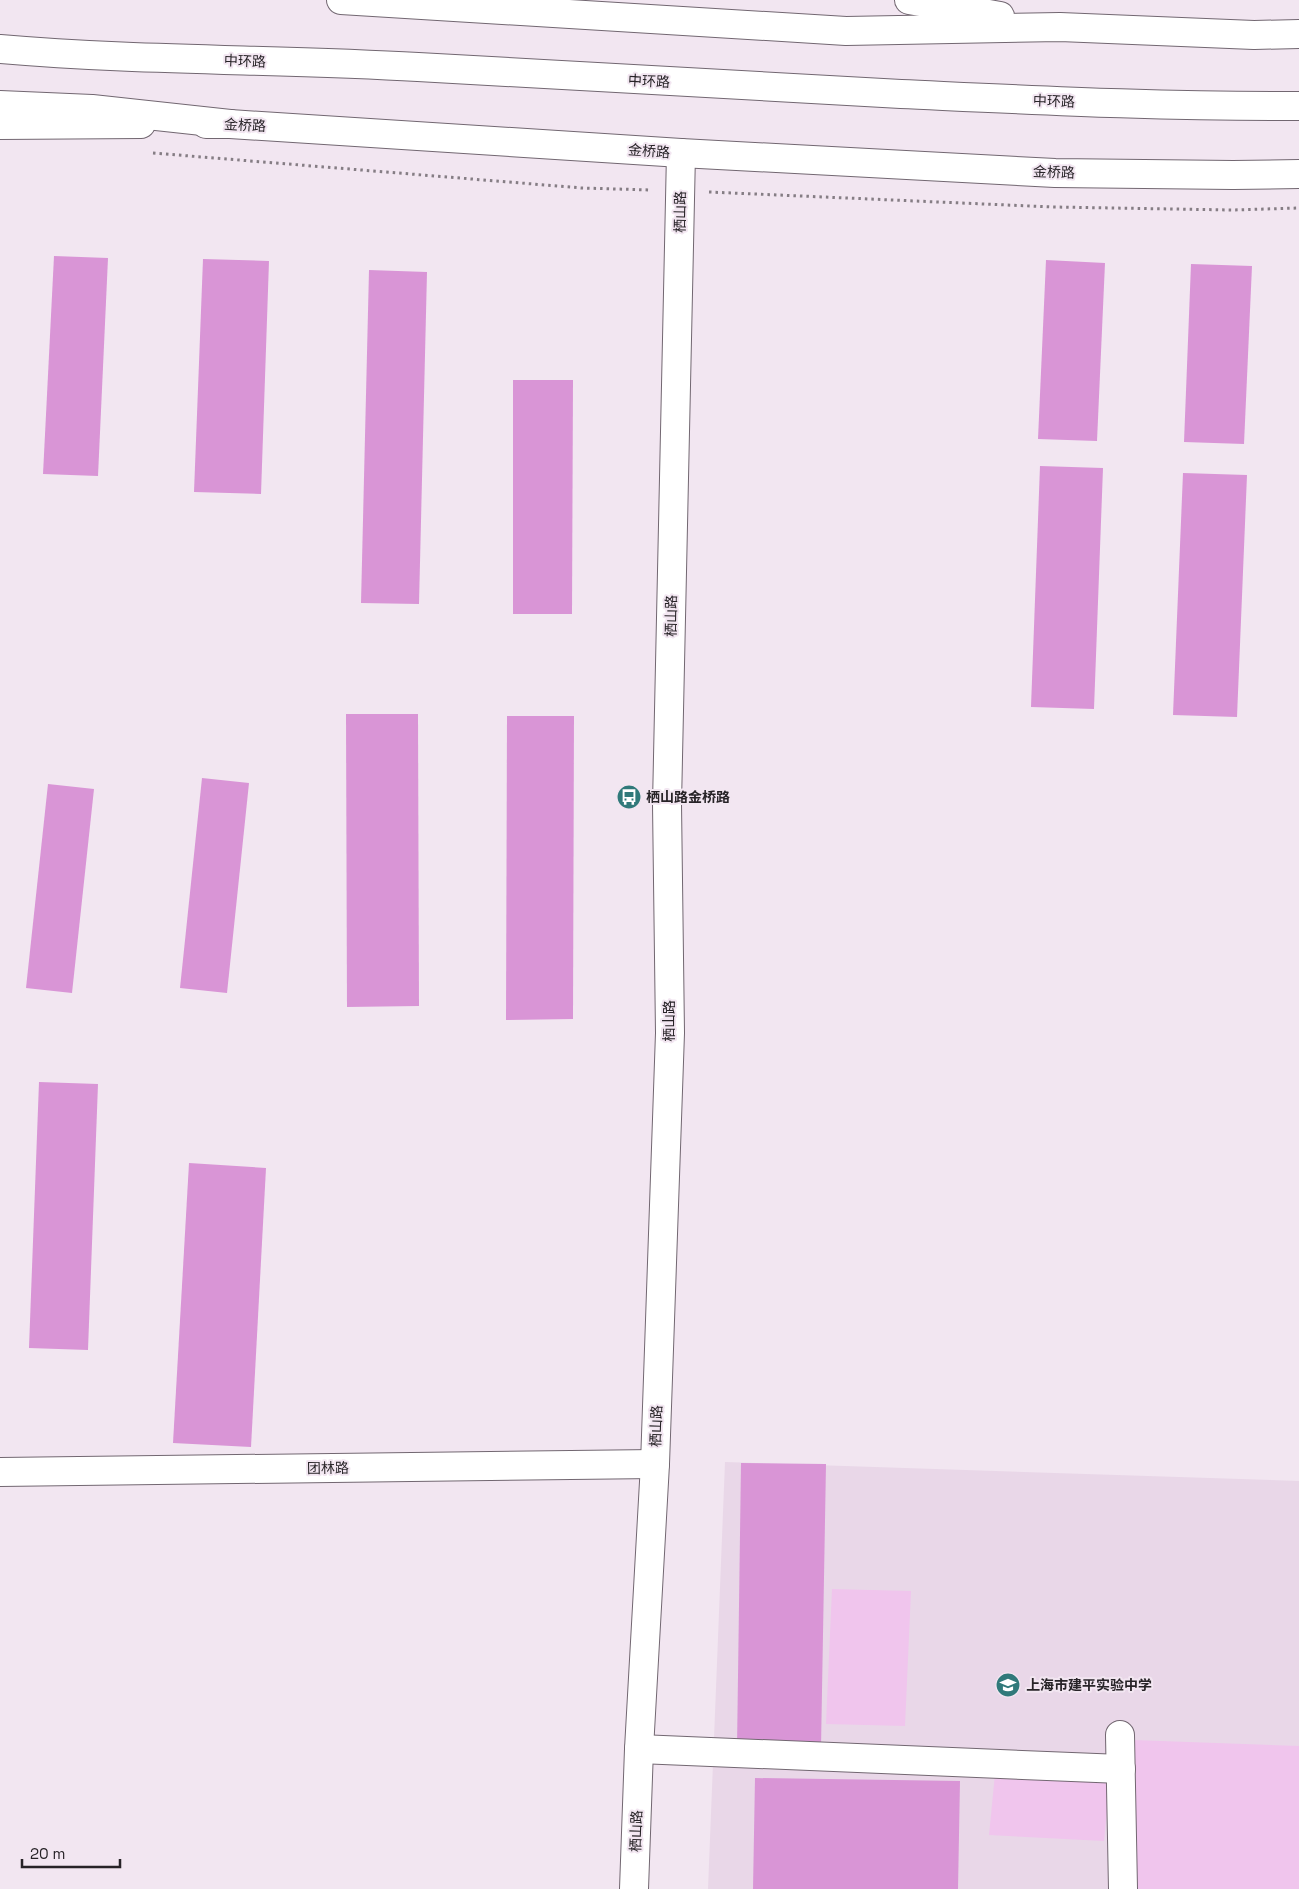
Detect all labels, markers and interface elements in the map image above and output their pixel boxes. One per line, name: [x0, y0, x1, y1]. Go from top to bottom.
street label: 中环路: [224, 51, 266, 71]
street label: 中环路: [628, 71, 670, 91]
street label: 中环路: [1033, 91, 1075, 111]
street label: 金桥路: [224, 115, 266, 135]
street label: 金桥路: [627, 141, 671, 161]
street label: 金桥路: [1033, 162, 1075, 182]
street label: 栖山路: [671, 191, 689, 233]
street label: 栖山路: [662, 595, 680, 637]
bus stop icon: 栖山路金桥路: [616, 784, 642, 810]
place label: 栖山路金桥路: [646, 788, 730, 806]
street label: 栖山路: [660, 1000, 678, 1042]
street label: 栖山路: [646, 1405, 666, 1447]
street label: 团林路: [307, 1459, 349, 1477]
school or university icon: 上海市建平实验中学: [995, 1672, 1021, 1698]
place label: 上海市建平实验中学: [1026, 1676, 1152, 1694]
street label: 栖山路: [626, 1810, 646, 1852]
scale bar: [22, 1836, 120, 1868]
text: 20 m: [30, 1844, 65, 1863]

